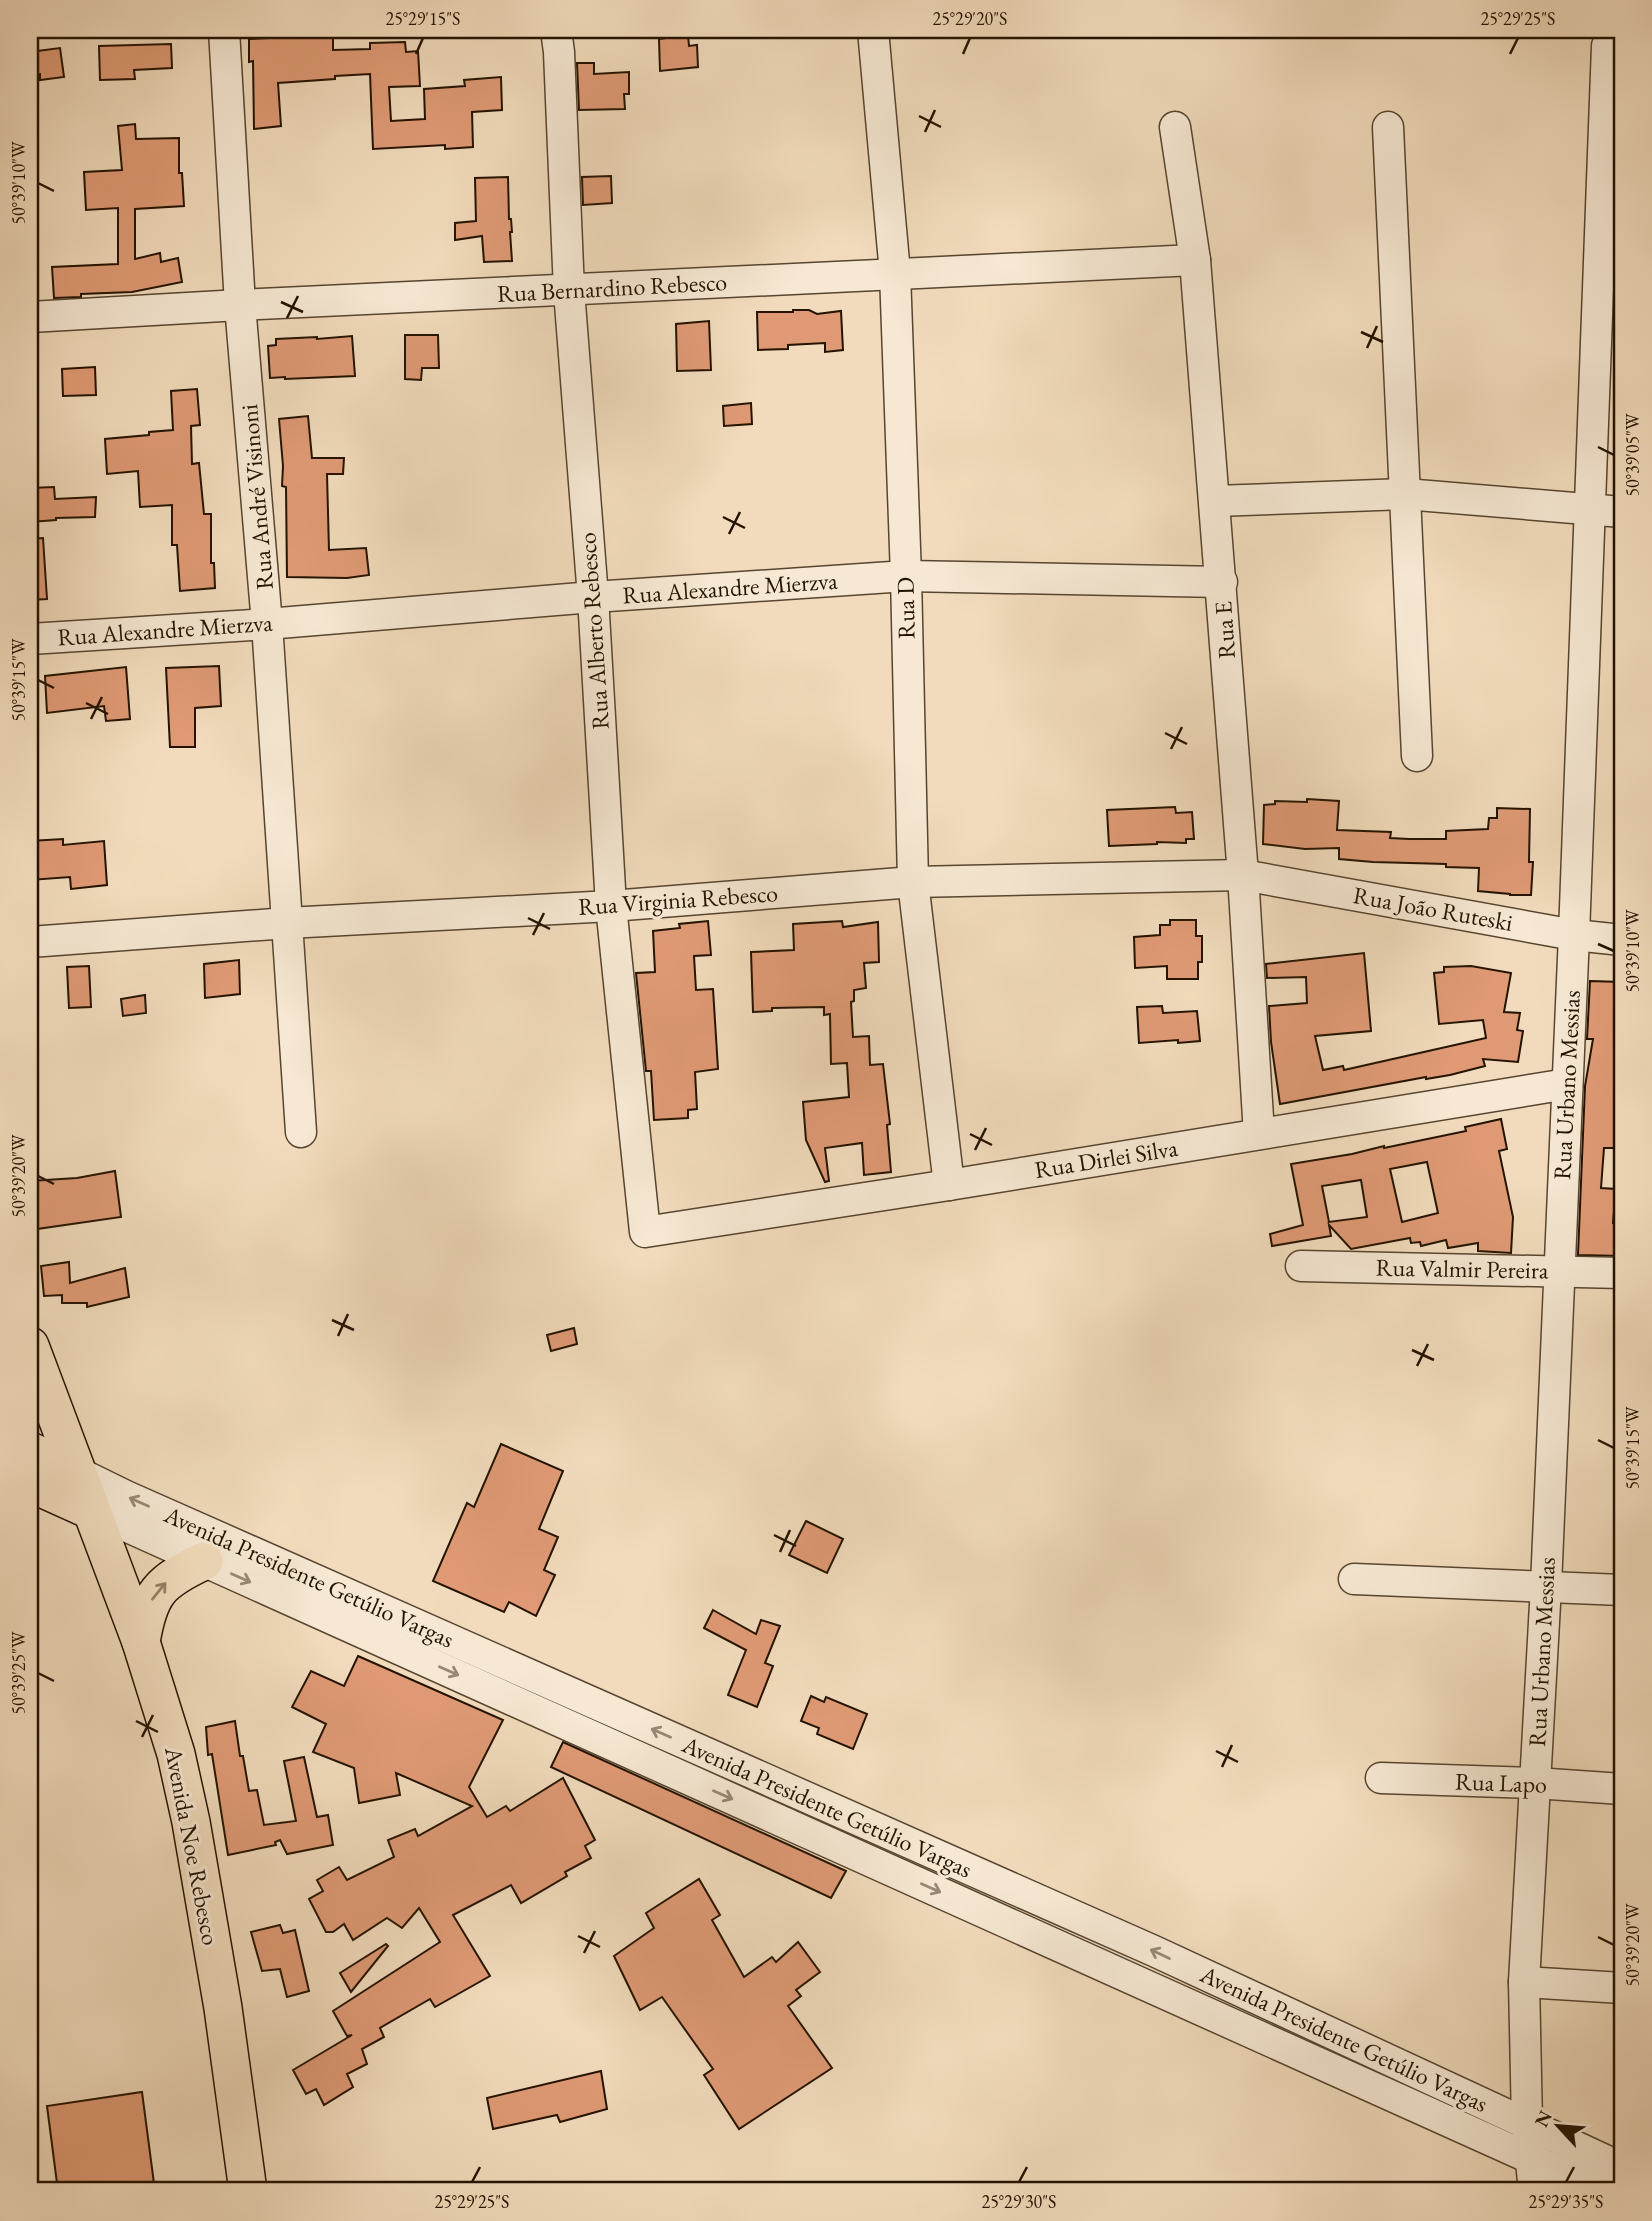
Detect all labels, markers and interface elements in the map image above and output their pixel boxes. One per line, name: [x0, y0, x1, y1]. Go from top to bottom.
text: 25°29'15"S: [386, 7, 460, 30]
text: 25°29'20"S: [933, 7, 1007, 30]
text: 25°29'25"S: [1481, 7, 1555, 30]
text: 50°39'10"W: [7, 141, 30, 225]
street label: Rua Bernardino Rebesco: [496, 266, 728, 309]
street label: Rua André Visinoni: [233, 403, 280, 591]
text: 50°39'05"W: [1621, 413, 1644, 497]
street label: Rua Alberto Rebesco: [571, 531, 616, 731]
street label: Rua Alexandre Mierzva: [621, 564, 839, 610]
street label: Rua D: [889, 577, 922, 639]
street label: Rua E: [1207, 600, 1242, 660]
street label: Rua Alexandre Mierzva: [56, 606, 274, 652]
text: 50°39'15"W: [7, 638, 30, 722]
street label: Rua Virginia Rebesco: [577, 877, 779, 922]
street label: Rua João Ruteski: [1351, 879, 1515, 938]
text: 50°39'10"W: [1621, 909, 1644, 993]
street label: Rua Urbano Messias: [1546, 989, 1587, 1181]
street label: Rua Dirlei Silva: [1032, 1132, 1180, 1185]
text: 50°39'20"W: [7, 1134, 30, 1218]
street label: Rua Valmir Pereira: [1375, 1251, 1549, 1286]
text: 50°39'15"W: [1621, 1406, 1644, 1490]
one-way arrow: [129, 1495, 150, 1508]
street label: Avenida Presidente Getúlio Vargas: [159, 1498, 459, 1655]
street label: Rua Urbano Messias: [1521, 1556, 1562, 1748]
one-way arrow: [230, 1572, 252, 1585]
one-way arrow: [151, 1583, 166, 1601]
text: 50°39'25"W: [7, 1631, 30, 1715]
one-way arrow: [438, 1665, 459, 1679]
one-way arrow: [651, 1726, 672, 1739]
street label: Avenida Presidente Getúlio Vargas: [677, 1728, 977, 1885]
street label: Avenida Noe Rebesco: [158, 1743, 227, 1948]
street label: Rua Lapo: [1454, 1765, 1548, 1800]
one-way arrow: [712, 1789, 733, 1802]
one-way arrow: [920, 1882, 941, 1896]
text: 50°39'20"W: [1621, 1903, 1644, 1987]
one-way arrow: [1150, 1947, 1171, 1960]
street label: Avenida Presidente Getúlio Vargas: [1195, 1958, 1493, 2119]
north arrow: [1522, 2092, 1592, 2162]
text: N: [1529, 2106, 1558, 2131]
text: 25°29'25"S: [435, 2190, 509, 2213]
text: 25°29'30"S: [982, 2190, 1056, 2213]
text: 25°29'35"S: [1529, 2190, 1603, 2213]

